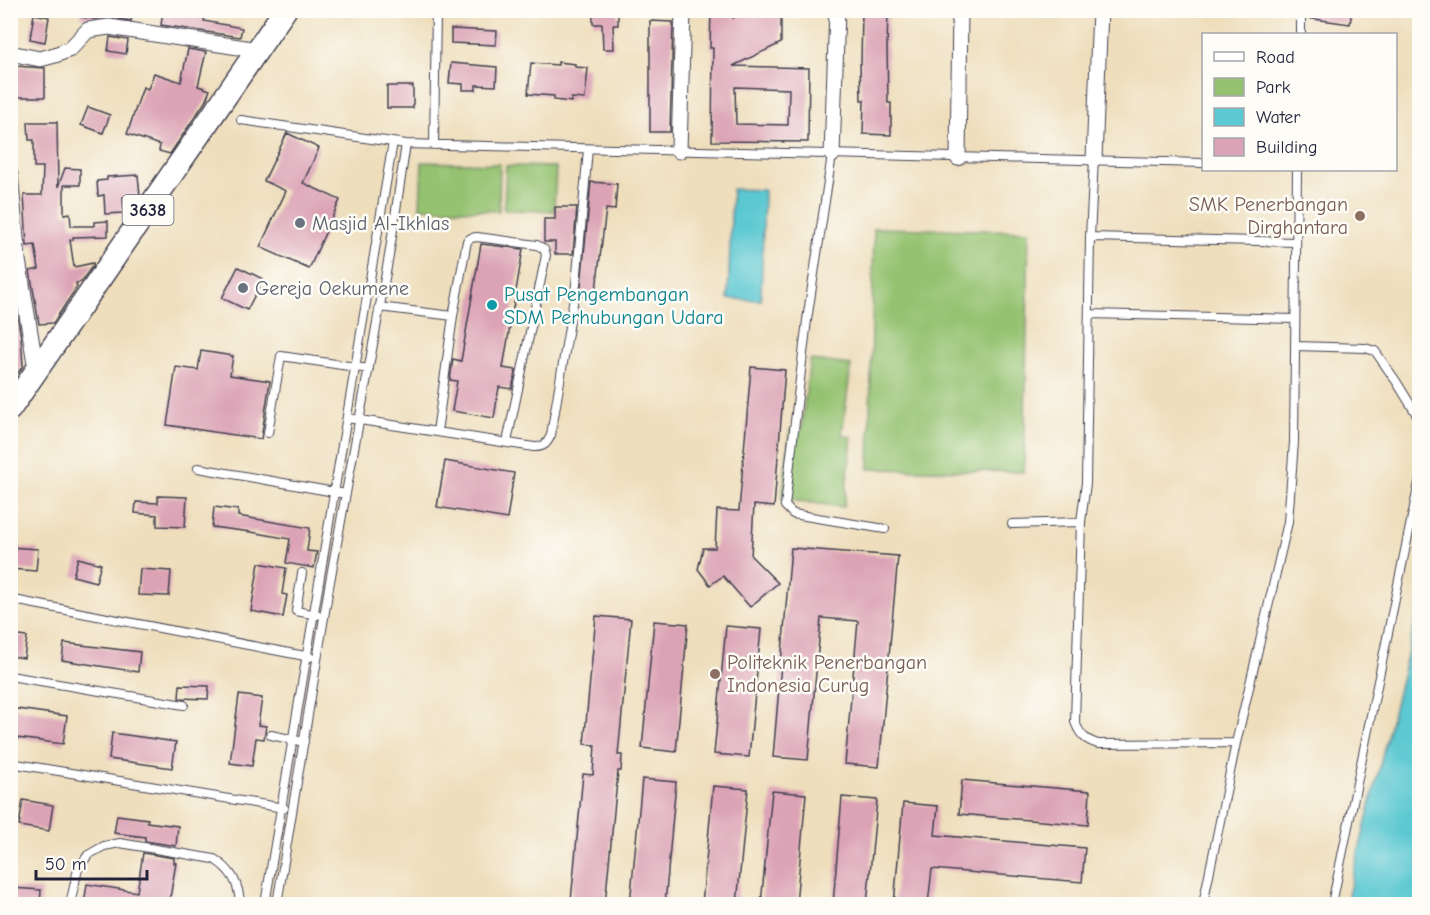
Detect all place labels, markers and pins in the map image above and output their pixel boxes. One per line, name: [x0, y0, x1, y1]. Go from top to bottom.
place label: SMK Penerbangan Dirghantara: [1189, 193, 1348, 239]
marker: SMK Penerbangan Dirghantara: [1353, 209, 1367, 223]
place label: Masjid Al-Ikhlas: [312, 212, 449, 235]
marker: Masjid Al-Ikhlas: [293, 216, 307, 230]
place label: Gereja Oekumene: [255, 277, 409, 300]
marker: Gereja Oekumene: [236, 281, 250, 295]
place label: Pusat Pengembangan SDM Perhubungan Udara: [504, 283, 724, 329]
marker: Pusat Pengembangan SDM Perhubungan Udara: [485, 298, 499, 312]
place label: Politeknik Penerbangan Indonesia Curug: [727, 651, 927, 697]
marker: Politeknik Penerbangan Indonesia Curug: [708, 667, 722, 681]

